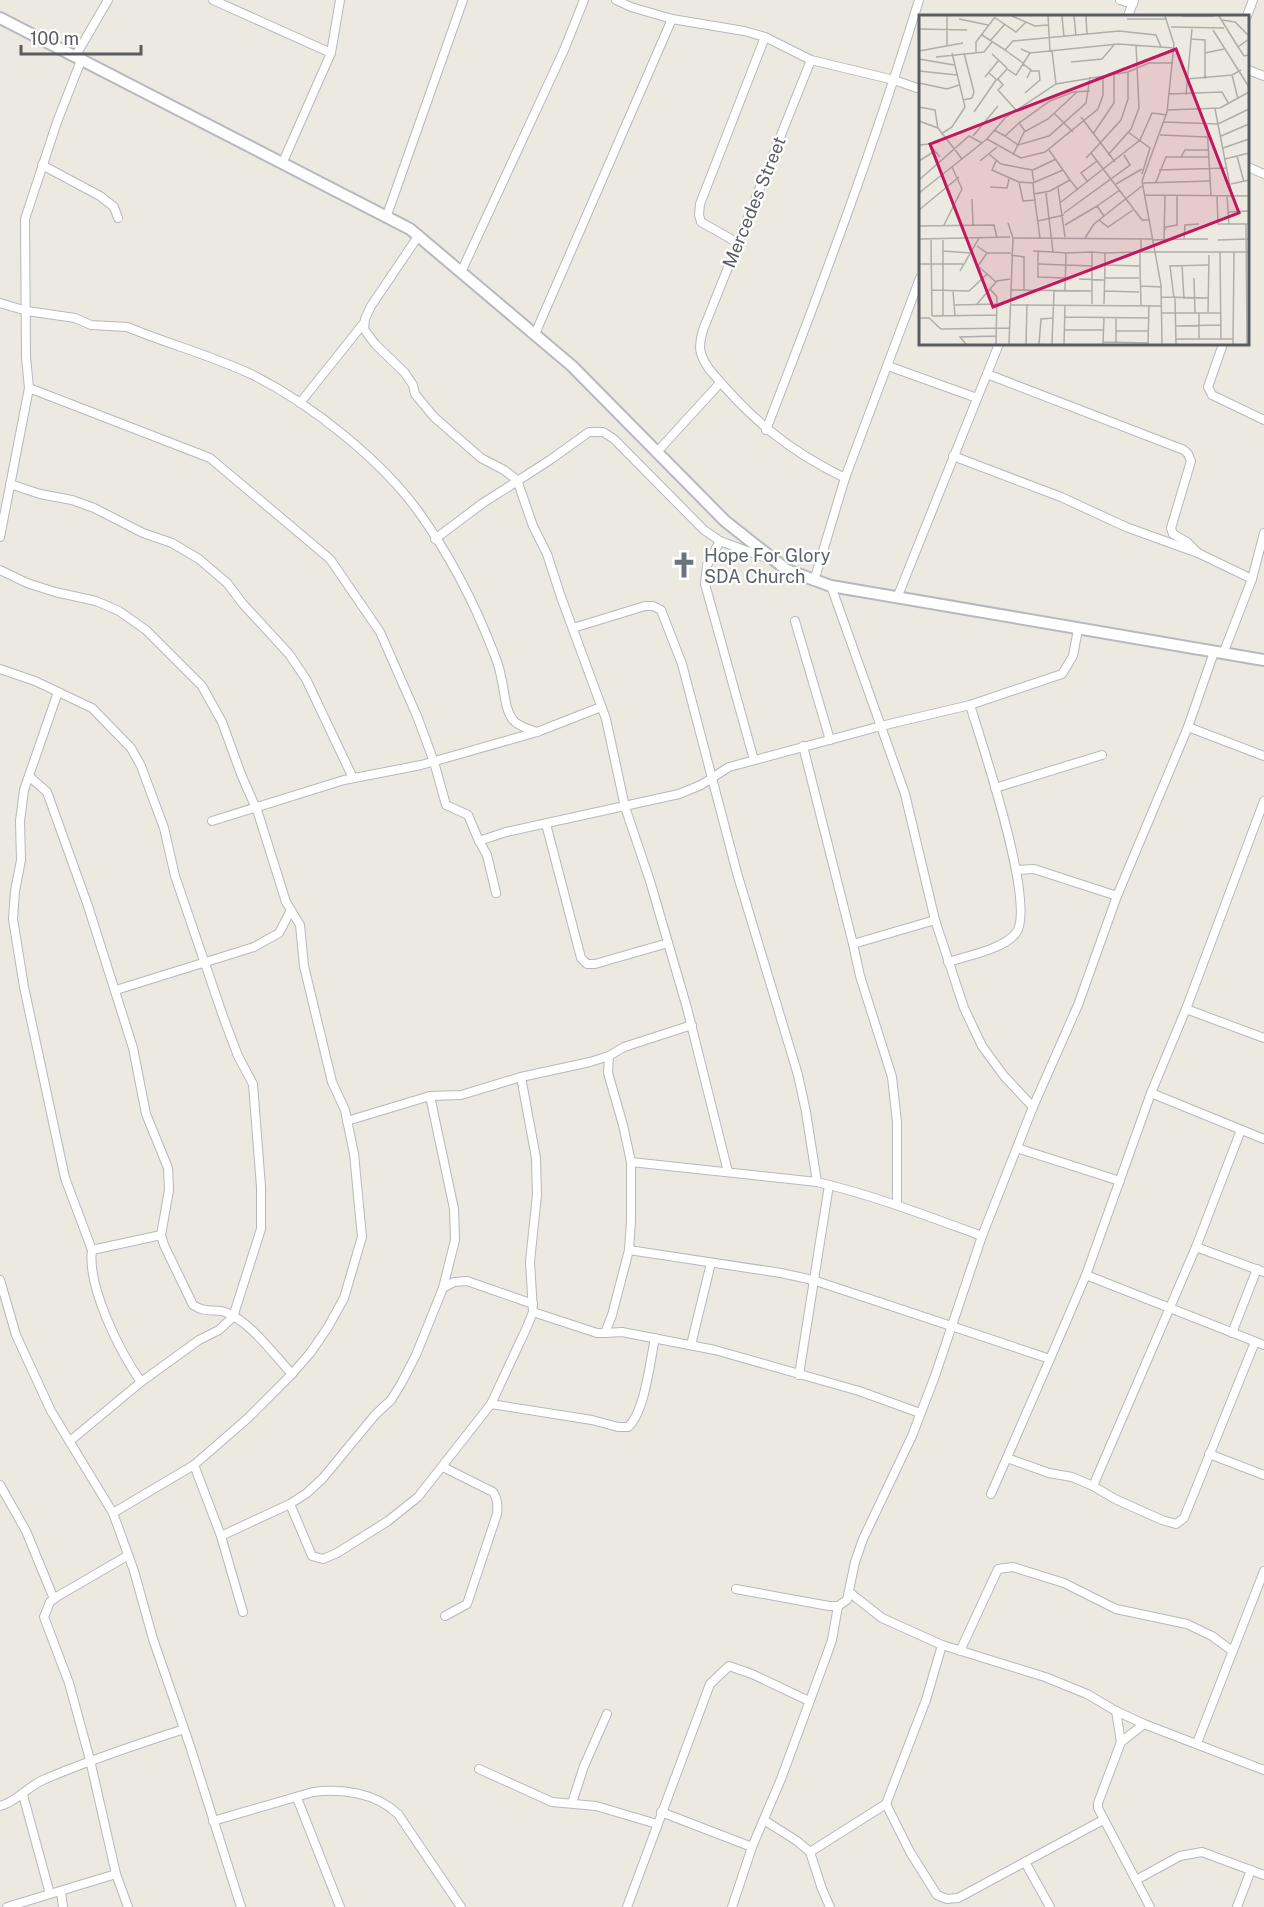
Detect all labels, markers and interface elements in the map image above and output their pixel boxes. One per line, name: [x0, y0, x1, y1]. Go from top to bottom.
inset map: [919, 15, 1249, 345]
scale bar: [21, 18, 141, 56]
text: 100 m: [30, 28, 79, 49]
street label: Mercedes Street: [718, 133, 790, 271]
place label: Hope For Glory SDA Church: [704, 545, 831, 587]
church icon: Hope For Glory SDA Church: [669, 550, 699, 580]

